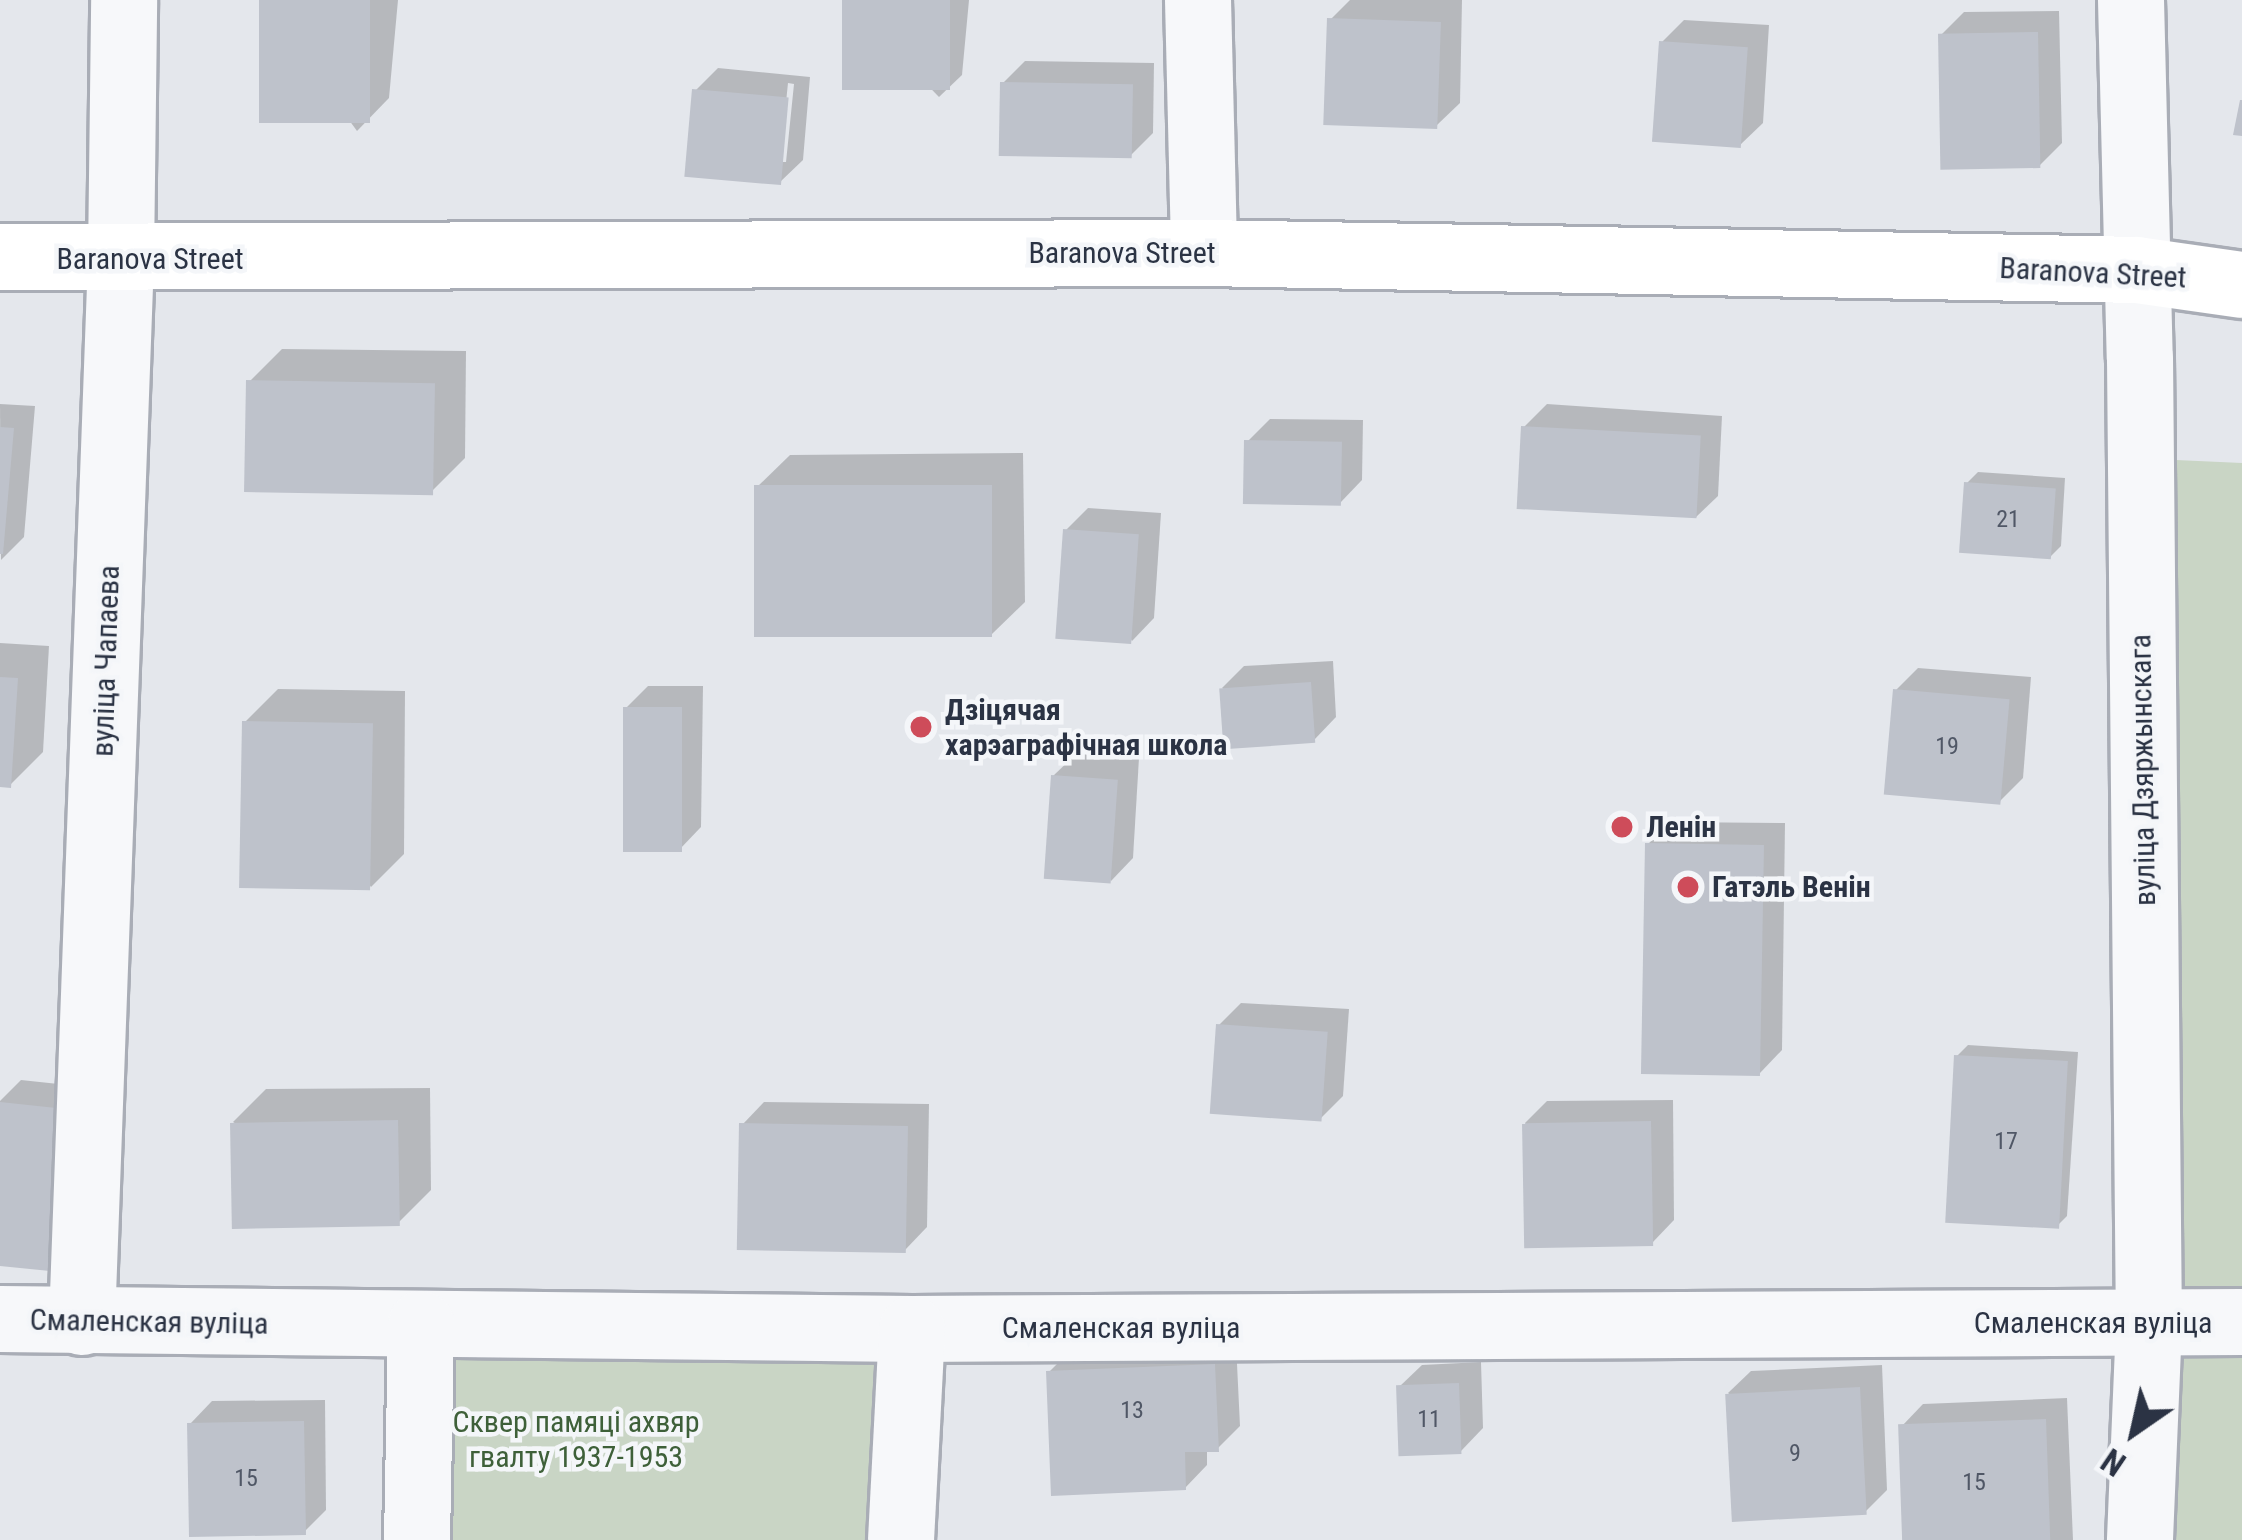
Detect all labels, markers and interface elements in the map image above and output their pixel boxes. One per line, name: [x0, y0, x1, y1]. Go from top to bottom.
street label: Baranova Street: [1028, 235, 1216, 271]
street label: Baranova Street: [56, 241, 244, 277]
street label: Baranova Street: [1999, 250, 2187, 296]
house number: 21: [1996, 506, 2020, 534]
street label: вуліца Чапаева: [85, 565, 127, 757]
street label: вуліца Дзяржынскага: [2123, 634, 2163, 906]
place label: Дзіцячая харэаграфічная школа: [945, 692, 1227, 762]
marker: Дзіцячая харэаграфічная школа: [908, 714, 934, 740]
house number: 19: [1935, 733, 1959, 761]
place label: Ленін: [1646, 809, 1716, 845]
marker: Ленін: [1609, 814, 1635, 840]
place label: Гатэль Венін: [1712, 869, 1871, 905]
marker: Гатэль Венін: [1675, 874, 1701, 900]
house number: 17: [1994, 1128, 2018, 1156]
street label: Смаленская вуліца: [29, 1302, 269, 1342]
street label: Смаленская вуліца: [1974, 1305, 2212, 1341]
street label: Смаленская вуліца: [1002, 1310, 1240, 1346]
north arrow: [2074, 1372, 2194, 1492]
house number: 13: [1120, 1397, 1144, 1425]
park label: Сквер памяці ахвяр гвалту 1937-1953: [452, 1404, 700, 1474]
house number: 11: [1417, 1406, 1441, 1434]
house number: 9: [1789, 1440, 1801, 1468]
text: N: [2094, 1440, 2133, 1484]
house number: 15: [234, 1465, 258, 1493]
house number: 15: [1962, 1469, 1986, 1497]

